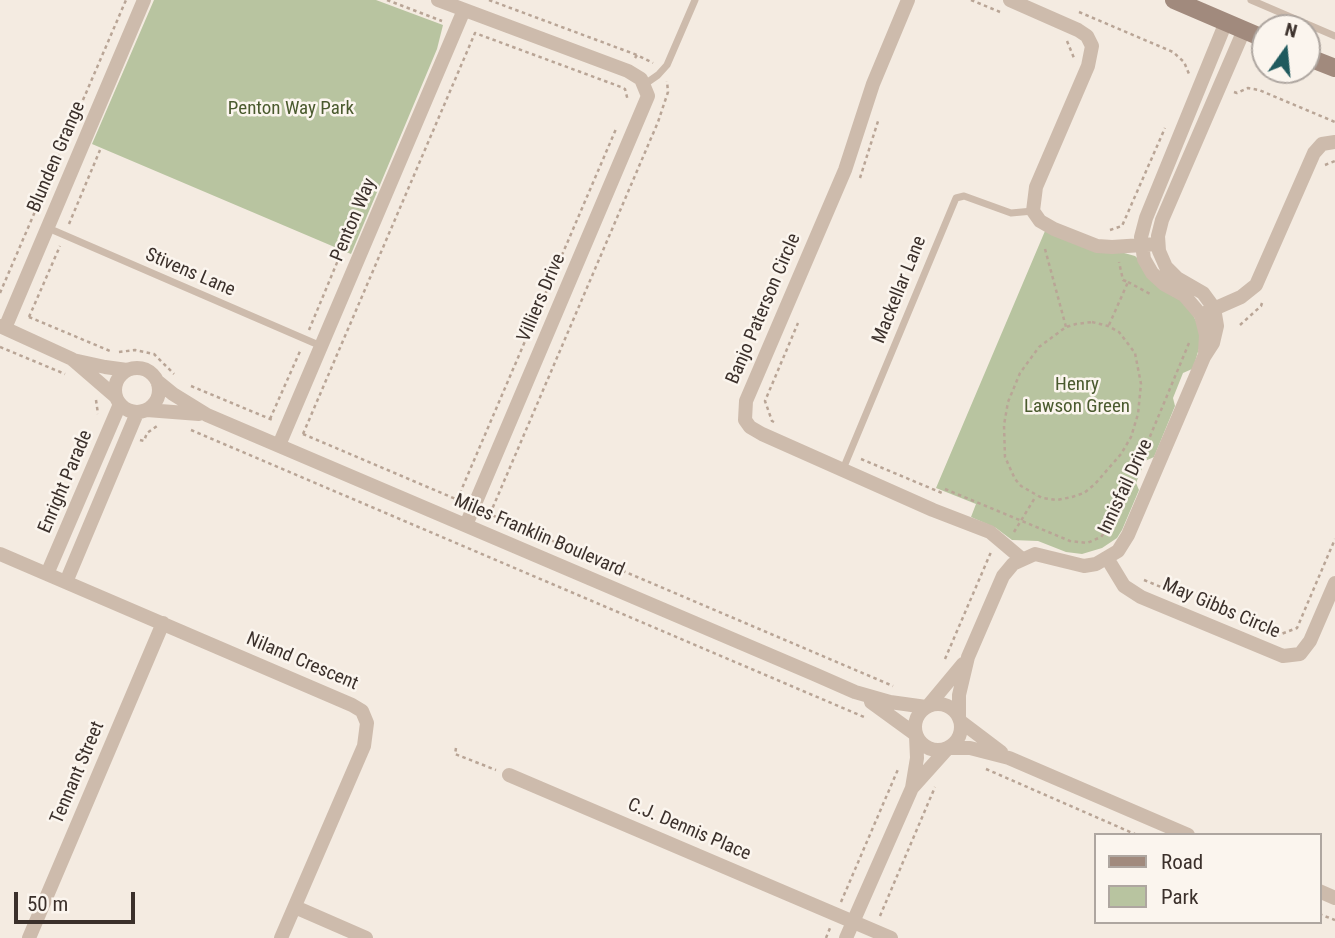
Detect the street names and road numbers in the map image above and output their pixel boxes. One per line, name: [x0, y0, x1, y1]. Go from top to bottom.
street label: Blunden Grange: [23, 98, 91, 216]
street label: Penton Way: [326, 175, 382, 265]
street label: Banjo Paterson Circle: [722, 230, 806, 388]
street label: Mackellar Lane: [868, 233, 932, 347]
street label: Stivens Lane: [142, 244, 238, 302]
street label: Villiers Drive: [513, 250, 571, 346]
street label: Enright Parade: [34, 427, 98, 537]
street label: Innisfail Drive: [1094, 436, 1158, 538]
street label: Miles Franklin Boulevard: [450, 490, 628, 582]
street label: May Gibbs Circle: [1159, 574, 1283, 644]
street label: Niland Crescent: [243, 628, 361, 696]
street label: Tennant Street: [46, 718, 110, 828]
street label: C.J. Dennis Place: [624, 794, 754, 866]

